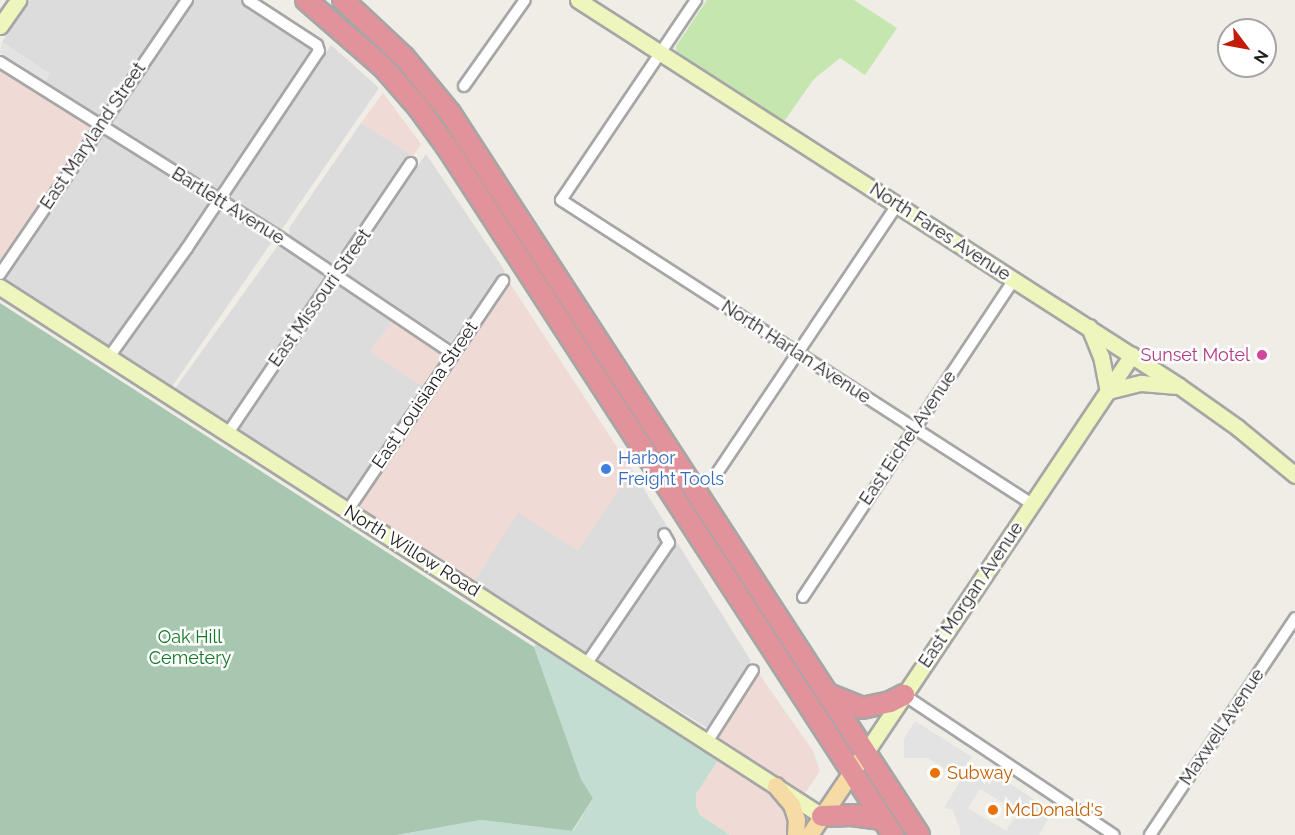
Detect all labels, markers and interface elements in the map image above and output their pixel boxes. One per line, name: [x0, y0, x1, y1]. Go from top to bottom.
north arrow: [1217, 18, 1277, 78]
text: N: [1250, 47, 1272, 67]
street label: East Maryland Street: [36, 58, 150, 214]
street label: Bartlett Avenue: [167, 163, 289, 249]
street label: North Fares Avenue: [865, 178, 1015, 286]
street label: East Missouri Street: [264, 225, 376, 371]
street label: North Harlan Avenue: [717, 296, 875, 408]
street label: East Louisiana Street: [368, 317, 482, 473]
place label: Sunset Motel: [1141, 344, 1250, 366]
marker: Sunset Motel: [1255, 348, 1269, 362]
street label: East Eichel Avenue: [855, 366, 961, 510]
place label: Harbor Freight Tools: [618, 448, 725, 490]
marker: Harbor Freight Tools: [599, 462, 613, 476]
street label: North Willow Road: [340, 500, 484, 602]
street label: East Morgan Avenue: [914, 518, 1028, 672]
park label: Oak Hill Cemetery: [149, 627, 231, 670]
street label: Maxwell Avenue: [1175, 664, 1269, 790]
place label: Subway: [947, 762, 1013, 784]
marker: Subway: [928, 766, 942, 780]
place label: McDonald's: [1005, 799, 1103, 821]
marker: McDonald's: [986, 803, 1000, 817]

